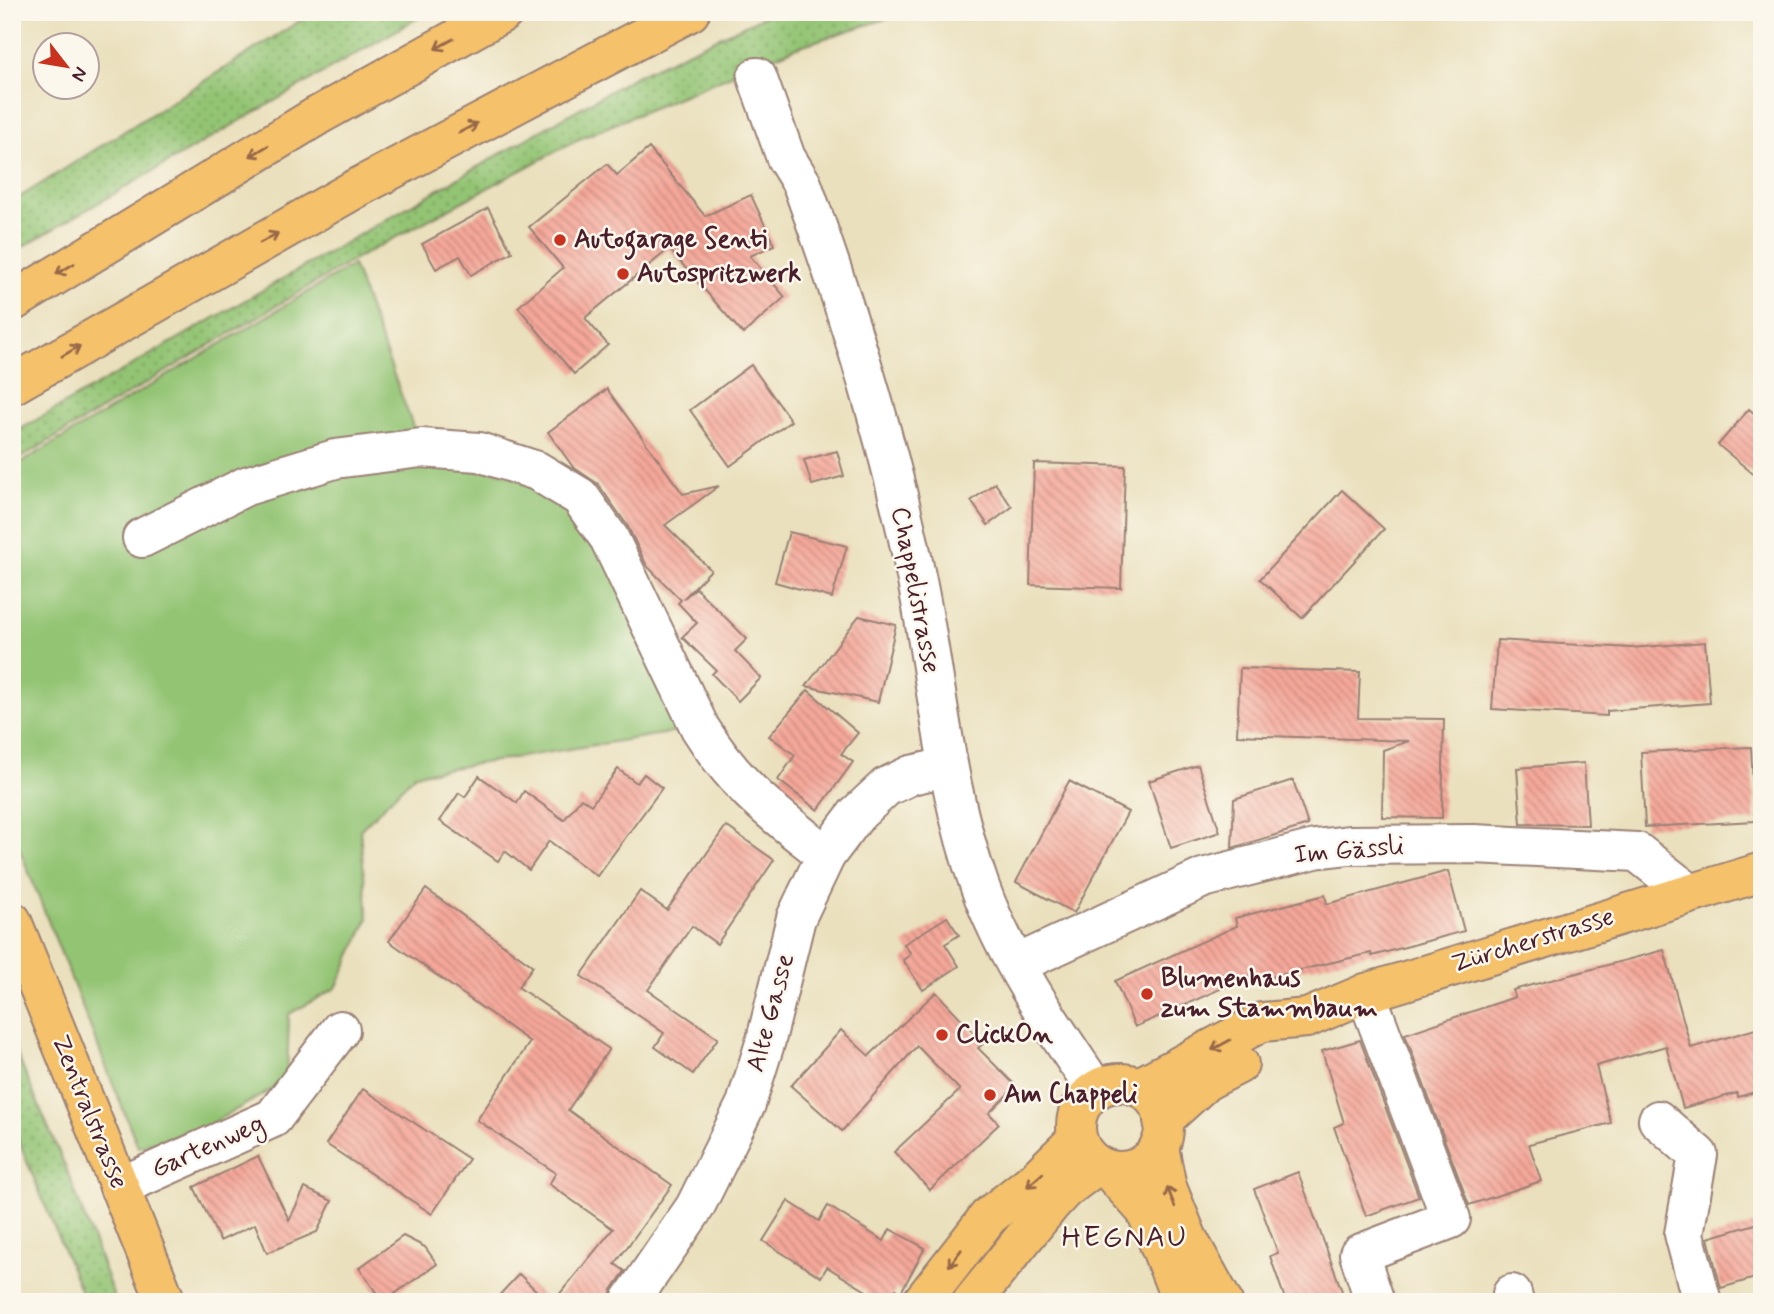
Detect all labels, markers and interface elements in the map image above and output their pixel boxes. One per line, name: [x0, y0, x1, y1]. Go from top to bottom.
north arrow: [32, 32, 102, 102]
one-way arrow: [434, 38, 455, 51]
text: N: [65, 62, 93, 86]
one-way arrow: [457, 121, 478, 134]
one-way arrow: [249, 144, 269, 158]
place label: Autogarage Senti: [574, 223, 767, 260]
one-way arrow: [258, 231, 279, 244]
marker: Autogarage Senti: [552, 232, 568, 248]
place label: Autospritzwerk: [637, 257, 801, 291]
one-way arrow: [55, 263, 75, 277]
marker: Autospritzwerk: [615, 266, 631, 282]
one-way arrow: [61, 344, 81, 358]
street label: Chappelistrasse: [882, 504, 948, 676]
street label: Im Gässli: [1293, 829, 1405, 873]
street label: Zürcherstrasse: [1448, 900, 1618, 982]
street label: Alte Gasse: [739, 950, 803, 1076]
place label: Blumenhaus zum Stammbaum: [1161, 962, 1378, 1026]
marker: Blumenhaus zum Stammbaum: [1139, 986, 1155, 1002]
place label: ClickOn: [956, 1018, 1053, 1052]
marker: ClickOn: [934, 1027, 950, 1043]
street label: Zentralstrasse: [43, 1030, 135, 1194]
one-way arrow: [1211, 1039, 1232, 1052]
place label: Am Chappeli: [1004, 1078, 1138, 1112]
marker: Am Chappeli: [982, 1087, 998, 1103]
street label: Gartenweg: [146, 1107, 271, 1189]
one-way arrow: [1026, 1172, 1044, 1188]
one-way arrow: [1164, 1186, 1177, 1208]
district label: HEGNAU: [1061, 1218, 1189, 1257]
one-way arrow: [947, 1248, 962, 1267]

